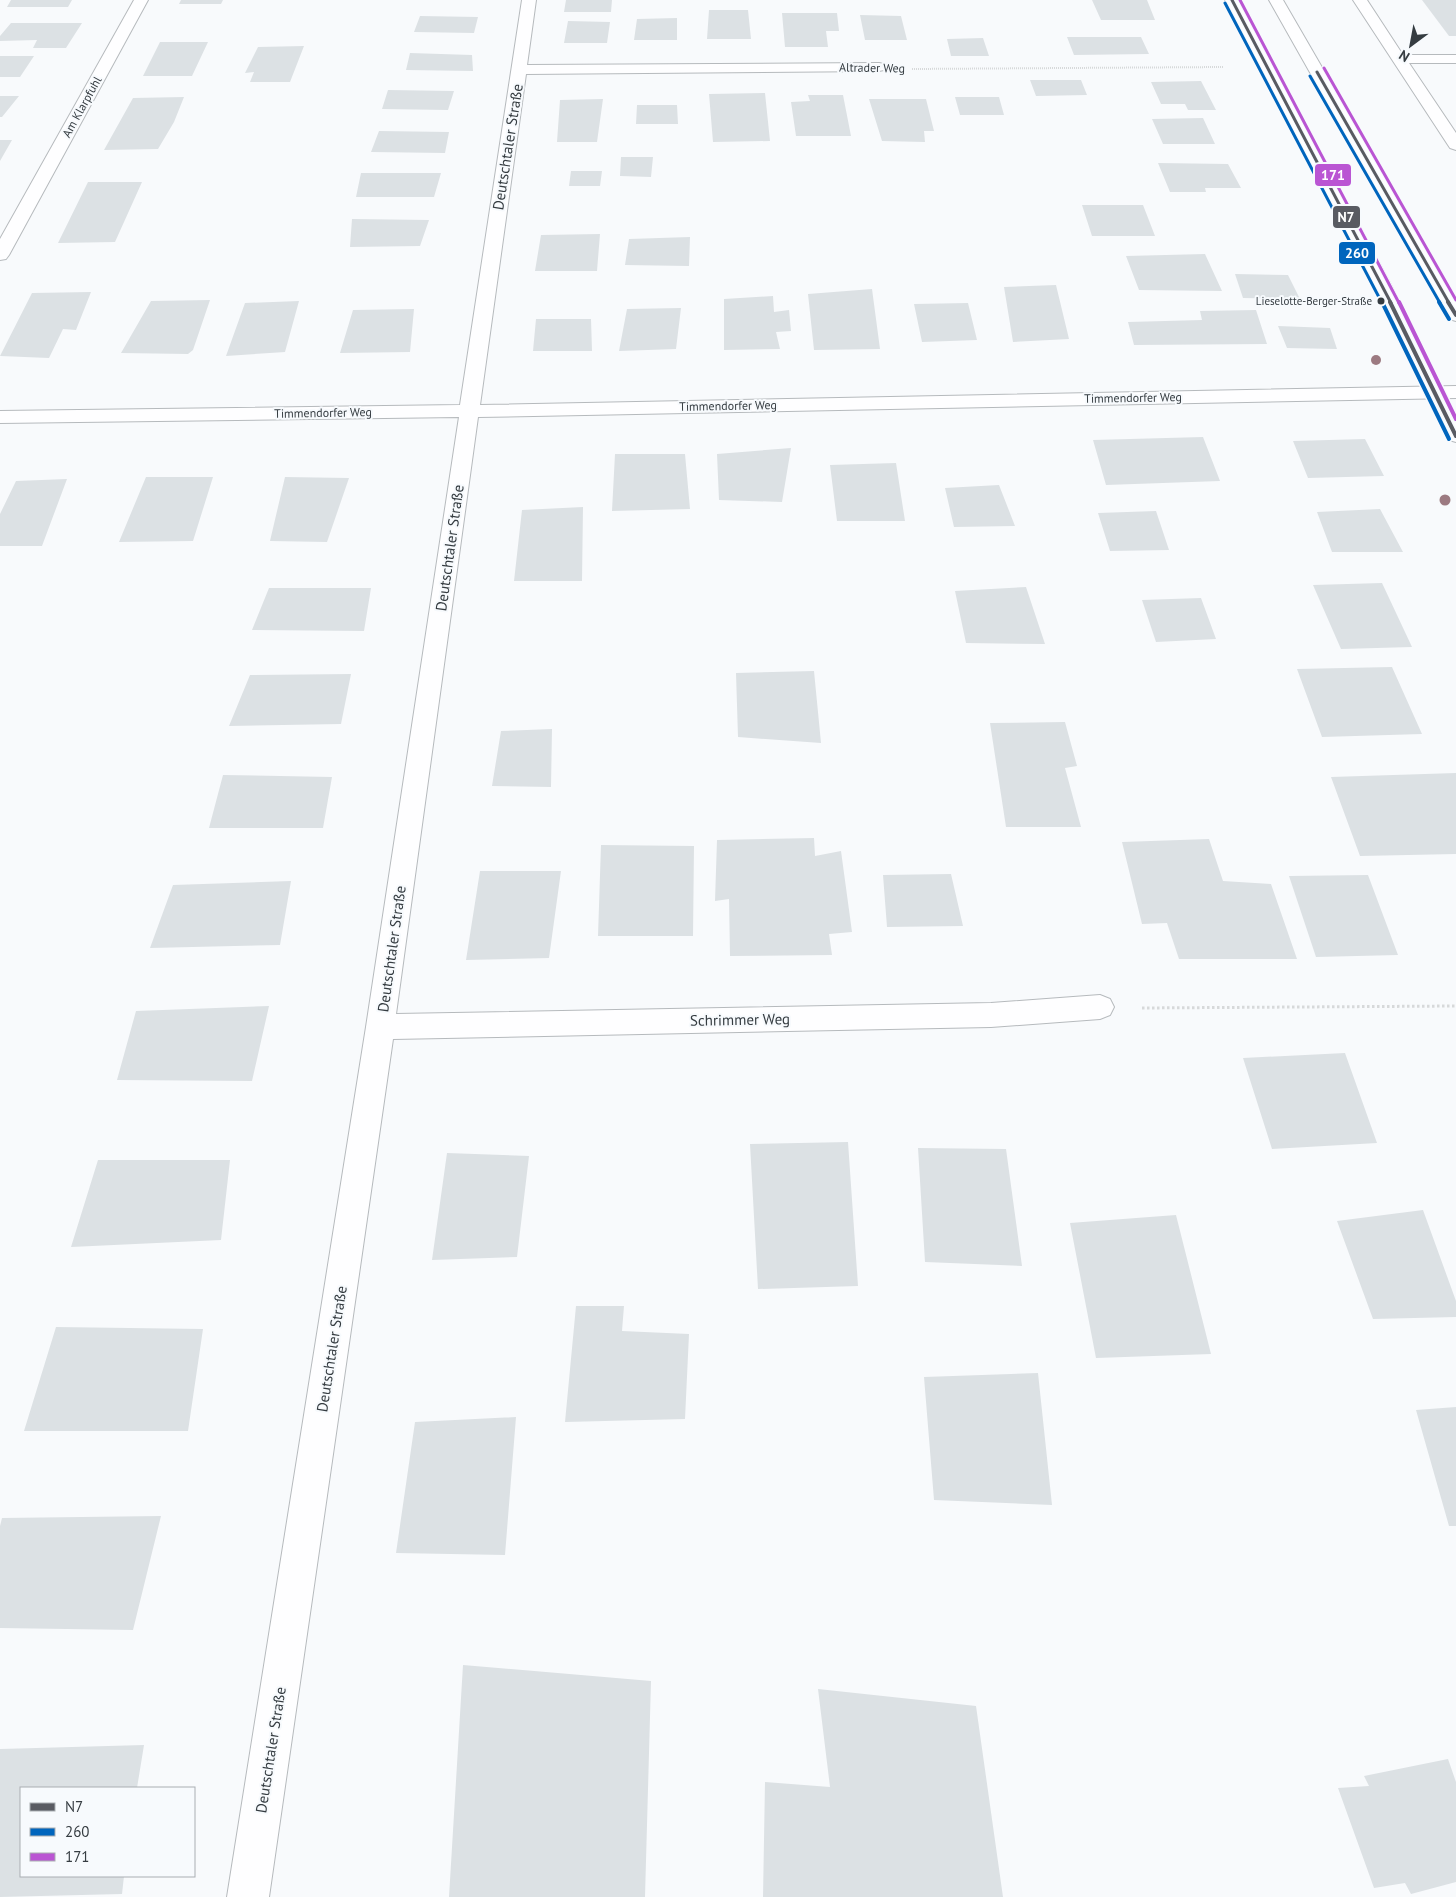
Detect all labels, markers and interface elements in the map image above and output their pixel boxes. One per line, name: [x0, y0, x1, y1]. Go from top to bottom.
north arrow: [1386, 20, 1436, 70]
text: N: [1395, 46, 1413, 66]
street label: Altrader Weg: [839, 59, 905, 76]
street label: Am Klarpfuhl: [59, 73, 105, 140]
street label: Deutschtaler Straße: [488, 82, 527, 211]
line badge: 171: [1314, 163, 1352, 187]
text: 171: [1321, 166, 1345, 184]
line badge: N7: [1332, 205, 1361, 229]
text: N7: [1337, 208, 1355, 226]
line badge: 260: [1338, 241, 1376, 265]
text: 260: [1345, 244, 1369, 262]
place label: Lieselotte-Berger-Straße: [1256, 294, 1372, 308]
marker: Lieselotte-Berger-Straße: [1376, 296, 1386, 306]
street label: Timmendorfer Weg: [1084, 389, 1182, 406]
street label: Timmendorfer Weg: [679, 397, 777, 414]
street label: Timmendorfer Weg: [274, 404, 372, 421]
street label: Deutschtaler Straße: [431, 483, 468, 612]
street label: Deutschtaler Straße: [373, 884, 410, 1013]
street label: Schrimmer Weg: [690, 1009, 790, 1030]
street label: Deutschtaler Straße: [312, 1284, 351, 1413]
street label: Deutschtaler Straße: [251, 1685, 290, 1814]
legend: [20, 1787, 195, 1877]
text: N7: [65, 1797, 83, 1816]
text: 260: [65, 1822, 90, 1841]
text: 171: [65, 1847, 90, 1866]

